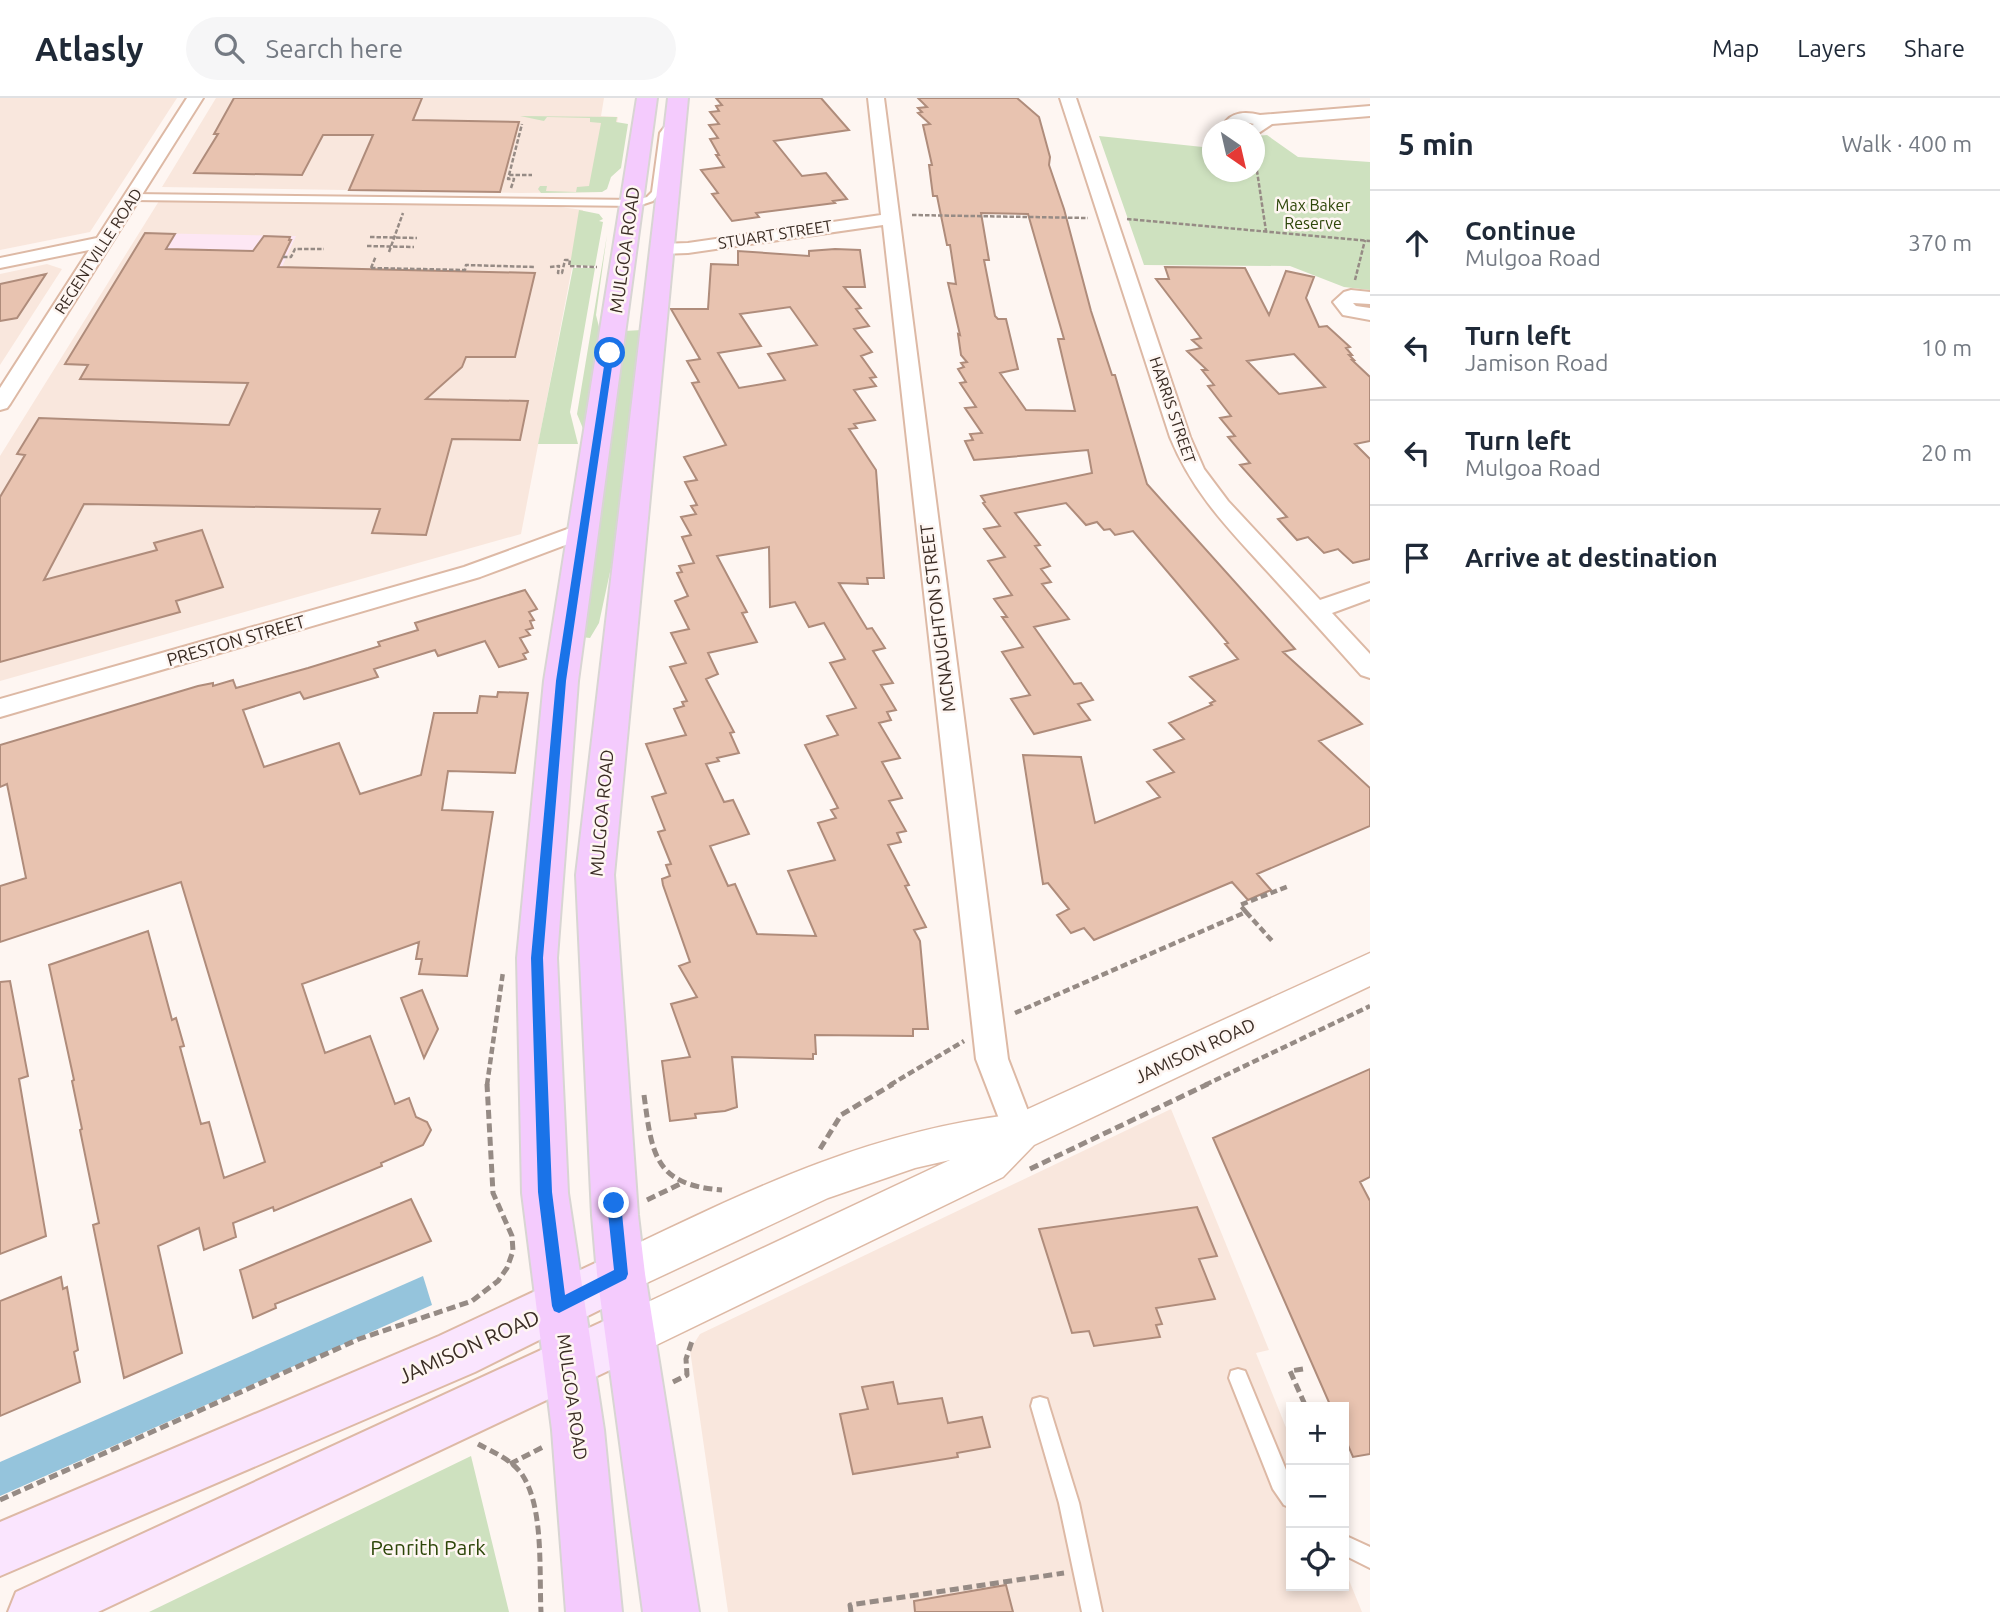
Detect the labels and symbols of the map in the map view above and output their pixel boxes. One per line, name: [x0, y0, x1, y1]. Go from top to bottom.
north arrow: [1202, 119, 1265, 182]
street label: REGENTVILLE ROAD: [51, 185, 145, 317]
street label: MULGOA ROAD: [605, 185, 643, 314]
park label: Max Baker Reserve: [1276, 196, 1350, 232]
street label: STUART STREET: [717, 216, 833, 252]
route start: [594, 337, 625, 368]
street label: HARRIS STREET: [1146, 354, 1200, 466]
street label: MCNAUGHTON STREET: [916, 523, 958, 713]
street label: PRESTON STREET: [164, 611, 307, 669]
street label: MULGOA ROAD: [585, 749, 617, 877]
street label: JAMISON ROAD: [1131, 1013, 1258, 1087]
route end: [598, 1187, 629, 1218]
street label: JAMISON ROAD: [394, 1304, 543, 1388]
street label: MULGOA ROAD: [554, 1332, 592, 1461]
park label: Penrith Park: [370, 1535, 486, 1559]

